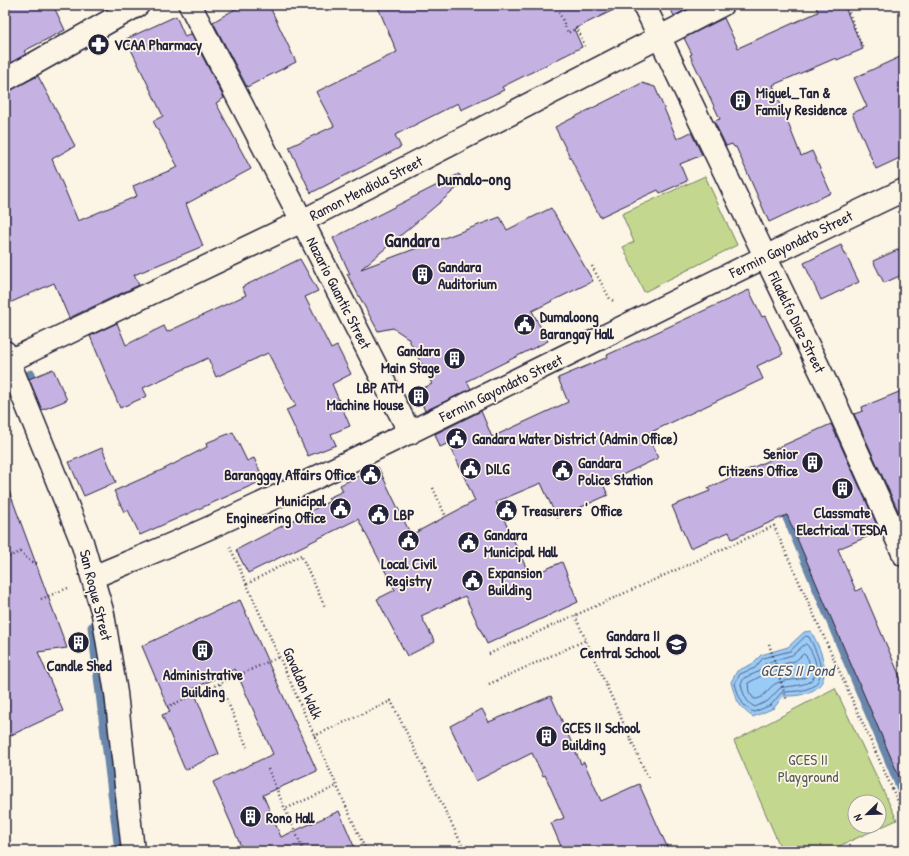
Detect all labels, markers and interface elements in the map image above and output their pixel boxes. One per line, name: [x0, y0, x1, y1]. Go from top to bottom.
pharmacy icon: VCAA Pharmacy: [85, 31, 111, 57]
place label: VCAA Pharmacy: [114, 34, 203, 56]
place label: Miguel_Tan & Family Residence: [755, 82, 847, 121]
building icon: Miguel_Tan & Family Residence: [727, 88, 753, 114]
street label: Ramon Mendiola Street: [306, 150, 427, 226]
district label: Dumalo-ong: [437, 167, 511, 191]
street label: Fermin Gayondato Street: [725, 205, 857, 283]
district label: Gandara: [385, 227, 440, 253]
street label: Nazario Guantic Street: [302, 233, 377, 353]
place label: Gandara Auditorium: [438, 256, 497, 294]
building icon: Gandara Auditorium: [410, 262, 436, 288]
street label: Filadelfo Diaz Street: [763, 267, 831, 377]
place label: Dumaloong Barangay Hall: [540, 306, 614, 345]
public building icon: Dumaloong Barangay Hall: [512, 312, 538, 338]
place label: Gandara Main Stage: [381, 340, 440, 379]
building icon: Gandara Main Stage: [442, 346, 468, 372]
street label: Fermin Gayondato Street: [435, 349, 567, 427]
place label: LBP ATM Machine House: [327, 377, 404, 415]
building icon: LBP ATM Machine House: [406, 383, 432, 409]
public building icon: Gandara Water District (Admin Office): [444, 425, 470, 451]
place label: Gandara Water District (Admin Office): [472, 428, 678, 449]
place label: Senior Citizens Office: [718, 443, 798, 481]
building icon: Senior Citizens Office: [800, 449, 826, 475]
place label: Gandara Police Station: [578, 452, 653, 490]
public building icon: DILG: [458, 455, 484, 481]
place label: DILG: [486, 458, 510, 479]
public building icon: Gandara Police Station: [550, 458, 576, 484]
public building icon: Baranggay Affairs Office: [358, 461, 384, 487]
place label: Baranggay Affairs Office: [224, 464, 356, 486]
building icon: Classmate Electrical TESDA: [829, 476, 855, 502]
place label: Municipal Engineering Office: [226, 490, 327, 529]
public building icon: Municipal Engineering Office: [328, 496, 354, 522]
public building icon: Treasurers ' Office: [493, 497, 519, 523]
place label: Treasurers ' Office: [521, 500, 622, 521]
public building icon: LBP: [365, 501, 391, 527]
place label: Classmate Electrical TESDA: [797, 502, 888, 540]
place label: LBP: [394, 504, 414, 525]
place label: Gandara Municipal Hall: [484, 524, 558, 563]
public building icon: Local Civil Registry: [396, 527, 422, 553]
public building icon: Gandara Municipal Hall: [456, 530, 482, 556]
street label: San Roque Street: [75, 547, 118, 644]
place label: Local Civil Registry: [381, 553, 438, 592]
place label: Expansion Building: [488, 562, 543, 601]
public building icon: Expansion Building: [460, 568, 486, 594]
place label: Gandara II Central School: [580, 625, 661, 663]
building icon: Candle Shed: [66, 629, 92, 655]
school or university icon: Gandara II Central School: [663, 631, 689, 657]
building icon: Administrative Building: [190, 638, 216, 664]
street label: Gavaldon Walk: [278, 644, 328, 722]
place label: Candle Shed: [46, 655, 112, 676]
water label: GCES II Pond: [760, 659, 836, 681]
place label: Administrative Building: [163, 664, 243, 703]
place label: GCES II School Building: [562, 717, 641, 756]
building icon: GCES II School Building: [533, 723, 559, 749]
park label: GCES II Playground: [778, 749, 838, 787]
north arrow: [847, 794, 887, 834]
building icon: Rono Hall: [237, 804, 263, 830]
place label: Rono Hall: [266, 807, 315, 828]
text: N: [850, 812, 865, 823]

